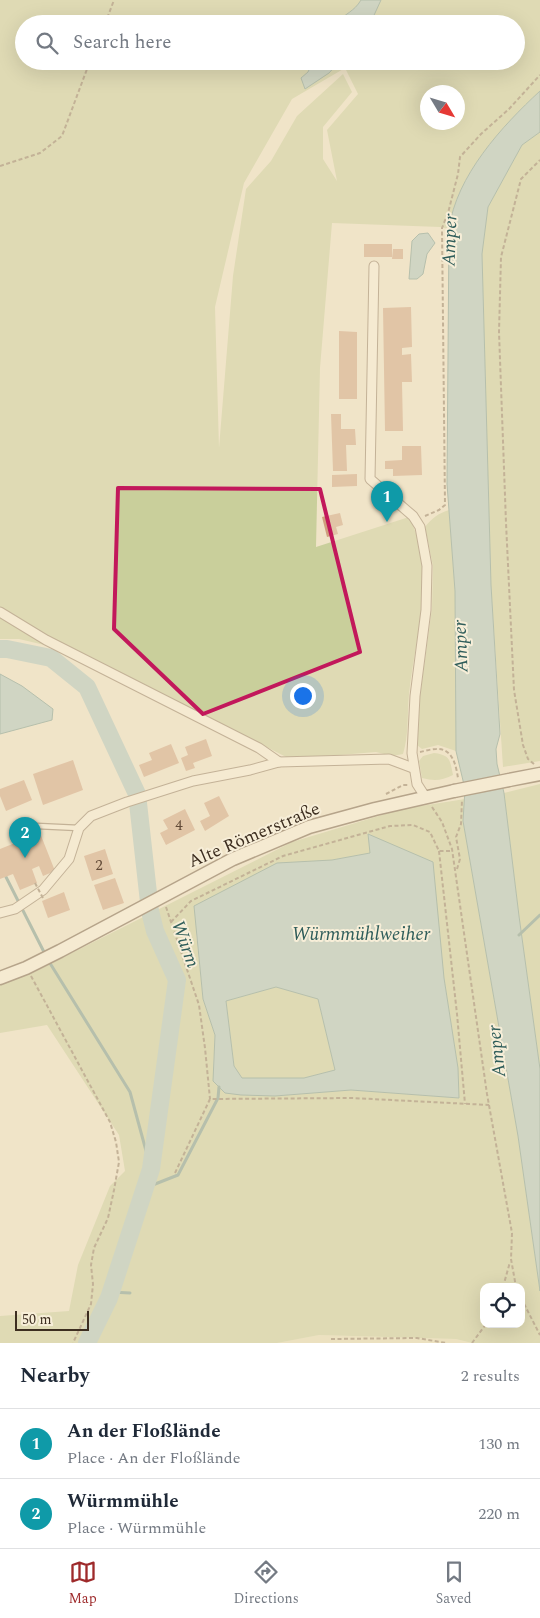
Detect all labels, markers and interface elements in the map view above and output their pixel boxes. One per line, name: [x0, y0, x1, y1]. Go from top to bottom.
search box: [15, 15, 525, 70]
text: Search here: [73, 28, 172, 57]
icon: search: [33, 29, 61, 57]
north arrow: [420, 85, 465, 130]
water label: Amper: [435, 213, 465, 268]
pin: 1: [371, 481, 403, 522]
water label: Amper: [446, 619, 476, 674]
your location: [290, 683, 316, 709]
street label: Alte Römerstraße: [184, 795, 324, 875]
house number: 4: [175, 814, 183, 837]
pin: 2: [9, 817, 41, 858]
house number: 2: [95, 854, 103, 877]
water label: Würm: [163, 916, 207, 972]
water label: Würmmühlweiher: [292, 920, 431, 949]
water label: Amper: [480, 1023, 514, 1080]
map controls: [480, 1283, 525, 1328]
button: locate: [480, 1283, 525, 1328]
scale bar: [15, 1308, 89, 1331]
text: 50 m: [22, 1309, 52, 1330]
text: Nearby: [20, 1360, 90, 1392]
text: 2 results: [461, 1364, 520, 1388]
text: An der Floßlände: [67, 1417, 221, 1446]
text: 1: [32, 1432, 40, 1456]
text: 130 m: [478, 1432, 520, 1456]
text: Place · An der Floßlände: [67, 1446, 241, 1470]
text: Würmmühle: [67, 1487, 179, 1516]
text: 2: [32, 1502, 40, 1526]
text: 220 m: [478, 1502, 520, 1526]
text: Place · Würmmühle: [67, 1516, 206, 1540]
tab: Map: [68, 1558, 97, 1609]
tab: Directions: [233, 1558, 299, 1609]
tab: Saved: [436, 1558, 472, 1609]

